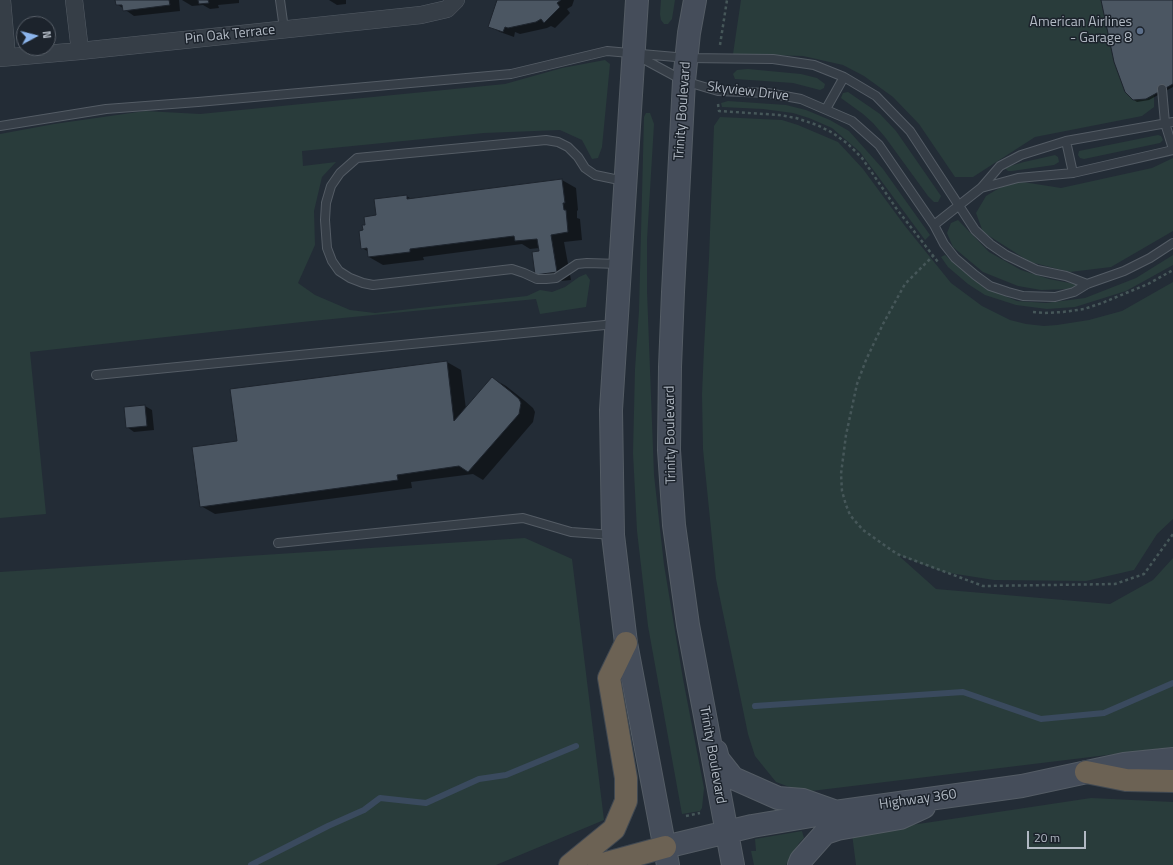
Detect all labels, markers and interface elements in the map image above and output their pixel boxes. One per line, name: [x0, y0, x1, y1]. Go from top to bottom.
place label: American Airlines - Garage 8: [1030, 15, 1132, 48]
north arrow: [16, 16, 56, 56]
street label: Pin Oak Terrace: [184, 22, 276, 48]
marker: American Airlines - Garage 8: [1135, 26, 1145, 36]
text: N: [39, 30, 55, 39]
street label: Trinity Boulevard: [671, 61, 695, 161]
street label: Skyview Drive: [706, 79, 790, 105]
street label: Trinity Boulevard: [662, 385, 680, 485]
street label: Trinity Boulevard: [695, 705, 729, 805]
street label: Highway 360: [878, 786, 958, 814]
scale bar: [1029, 823, 1088, 849]
text: 20 m: [1034, 828, 1060, 847]

